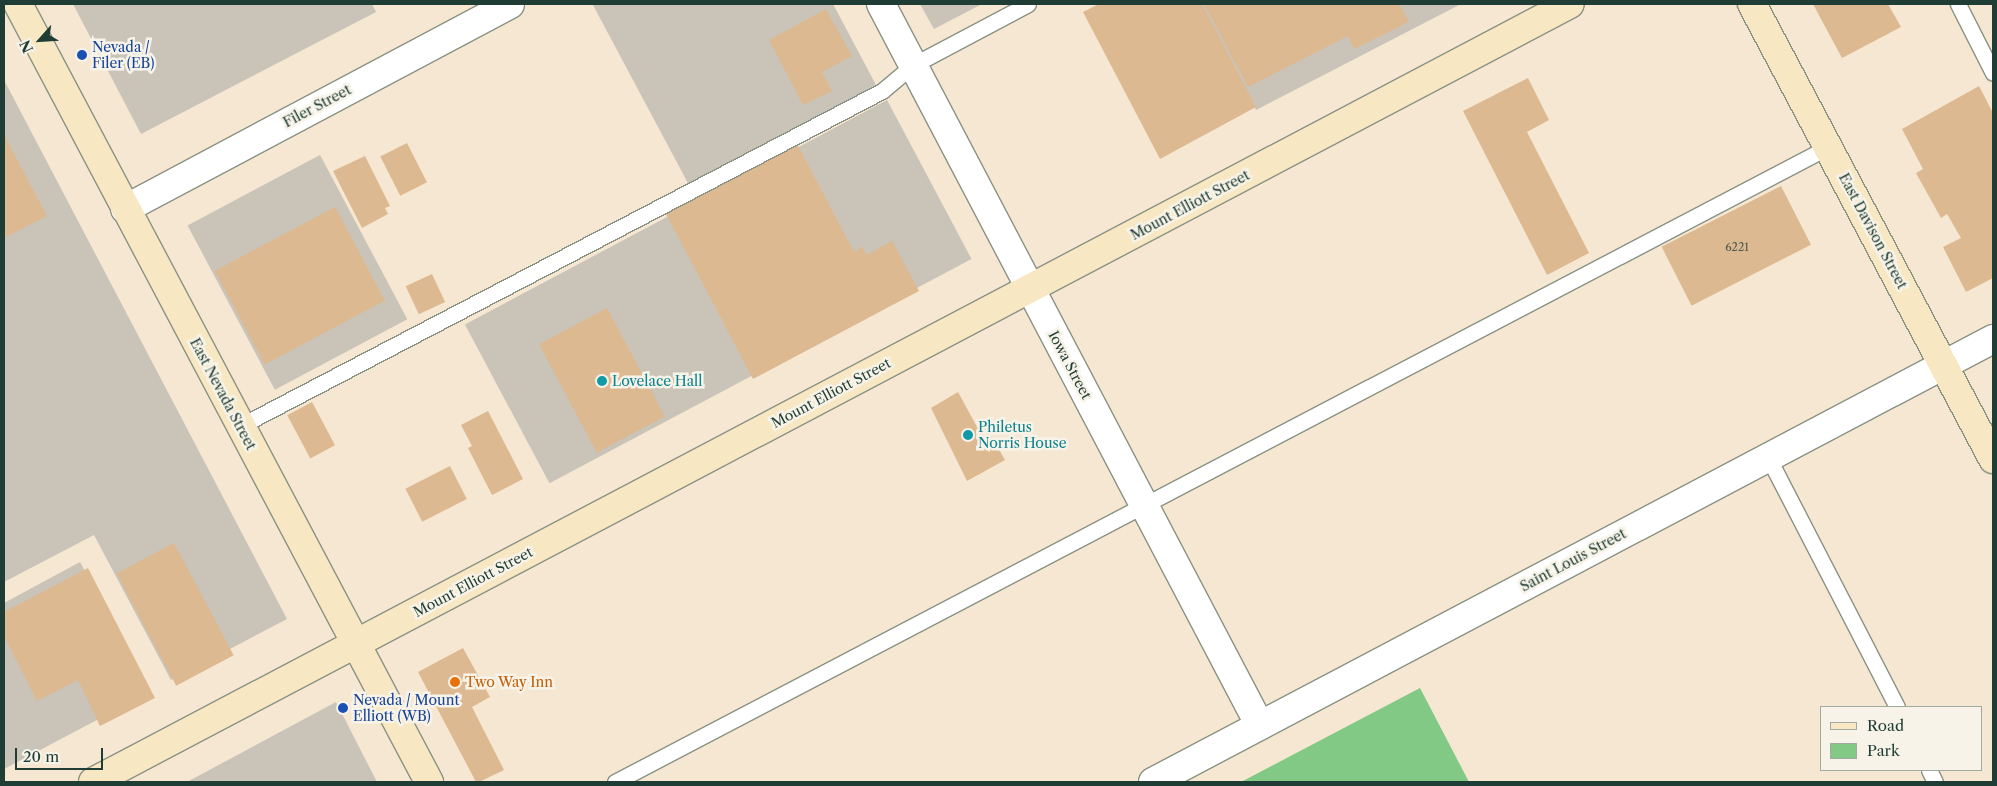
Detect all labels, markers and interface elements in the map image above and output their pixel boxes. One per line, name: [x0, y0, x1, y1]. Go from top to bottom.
north arrow: [15, 15, 65, 65]
text: N: [16, 37, 37, 56]
place label: Nevada / Filer (EB): [92, 39, 155, 72]
marker: Nevada / Filer (EB): [76, 49, 88, 61]
street label: Filer Street: [280, 81, 354, 131]
street label: Mount Elliott Street: [1128, 166, 1252, 244]
street label: East Davison Street: [1835, 170, 1911, 292]
house number: 6221: [1725, 240, 1749, 254]
street label: Iowa Street: [1045, 328, 1095, 402]
street label: East Nevada Street: [186, 335, 260, 453]
street label: Mount Elliott Street: [769, 354, 893, 432]
place label: Lovelace Hall: [612, 373, 702, 389]
marker: Lovelace Hall: [596, 375, 608, 387]
place label: Philetus Norris House: [978, 419, 1066, 452]
marker: Philetus Norris House: [962, 429, 974, 441]
street label: Saint Louis Street: [1517, 525, 1629, 595]
street label: Mount Elliott Street: [411, 543, 535, 621]
place label: Two Way Inn: [465, 674, 554, 690]
marker: Two Way Inn: [449, 676, 461, 688]
place label: Nevada / Mount Elliott (WB): [353, 692, 460, 724]
marker: Nevada / Mount Elliott (WB): [337, 702, 349, 714]
legend: [1820, 706, 1982, 771]
text: Road: [1867, 716, 1904, 735]
scale bar: [18, 738, 105, 770]
text: Park: [1867, 741, 1900, 760]
text: 20 m: [23, 747, 59, 766]

